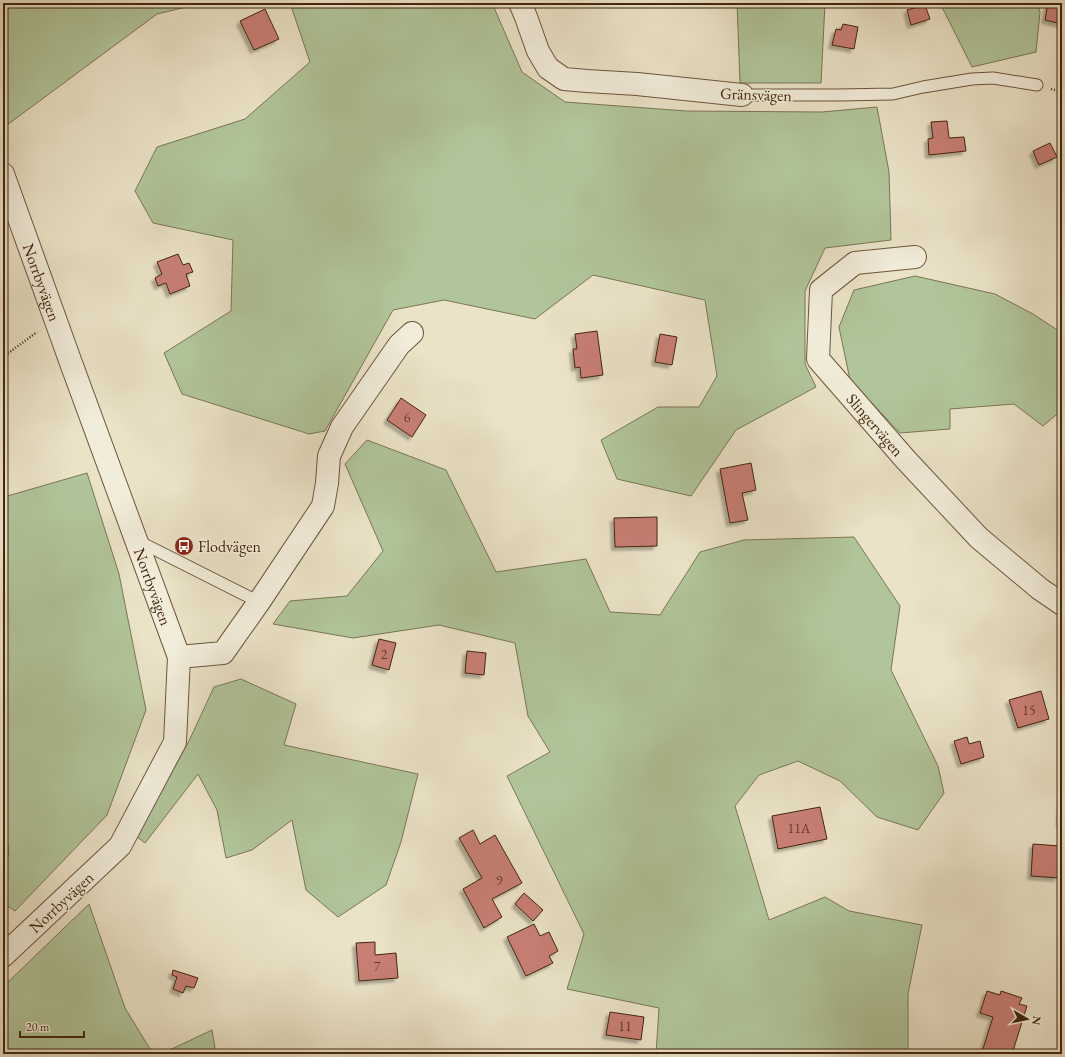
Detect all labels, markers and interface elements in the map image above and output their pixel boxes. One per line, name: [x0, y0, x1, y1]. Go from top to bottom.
street label: Gränsvägen: [720, 83, 793, 106]
street label: Norrbyvägen: [18, 241, 65, 325]
street label: Slingervägen: [842, 389, 909, 461]
house number: 6: [404, 408, 411, 426]
bus stop icon: Flodvägen: [173, 535, 195, 557]
place label: Flodvägen: [198, 536, 261, 557]
street label: Norrbyvägen: [129, 545, 177, 629]
house number: 2: [381, 645, 388, 663]
house number: 15: [1022, 701, 1036, 719]
house number: 11A: [787, 819, 811, 837]
street label: Norrbyvägen: [25, 867, 98, 938]
house number: 9: [496, 871, 503, 889]
house number: 7: [374, 957, 381, 975]
north arrow: [1007, 999, 1047, 1039]
scale bar: [20, 1013, 84, 1039]
text: N: [1029, 1015, 1044, 1026]
house number: 11: [618, 1017, 632, 1035]
text: 20 m: [26, 1019, 50, 1035]

